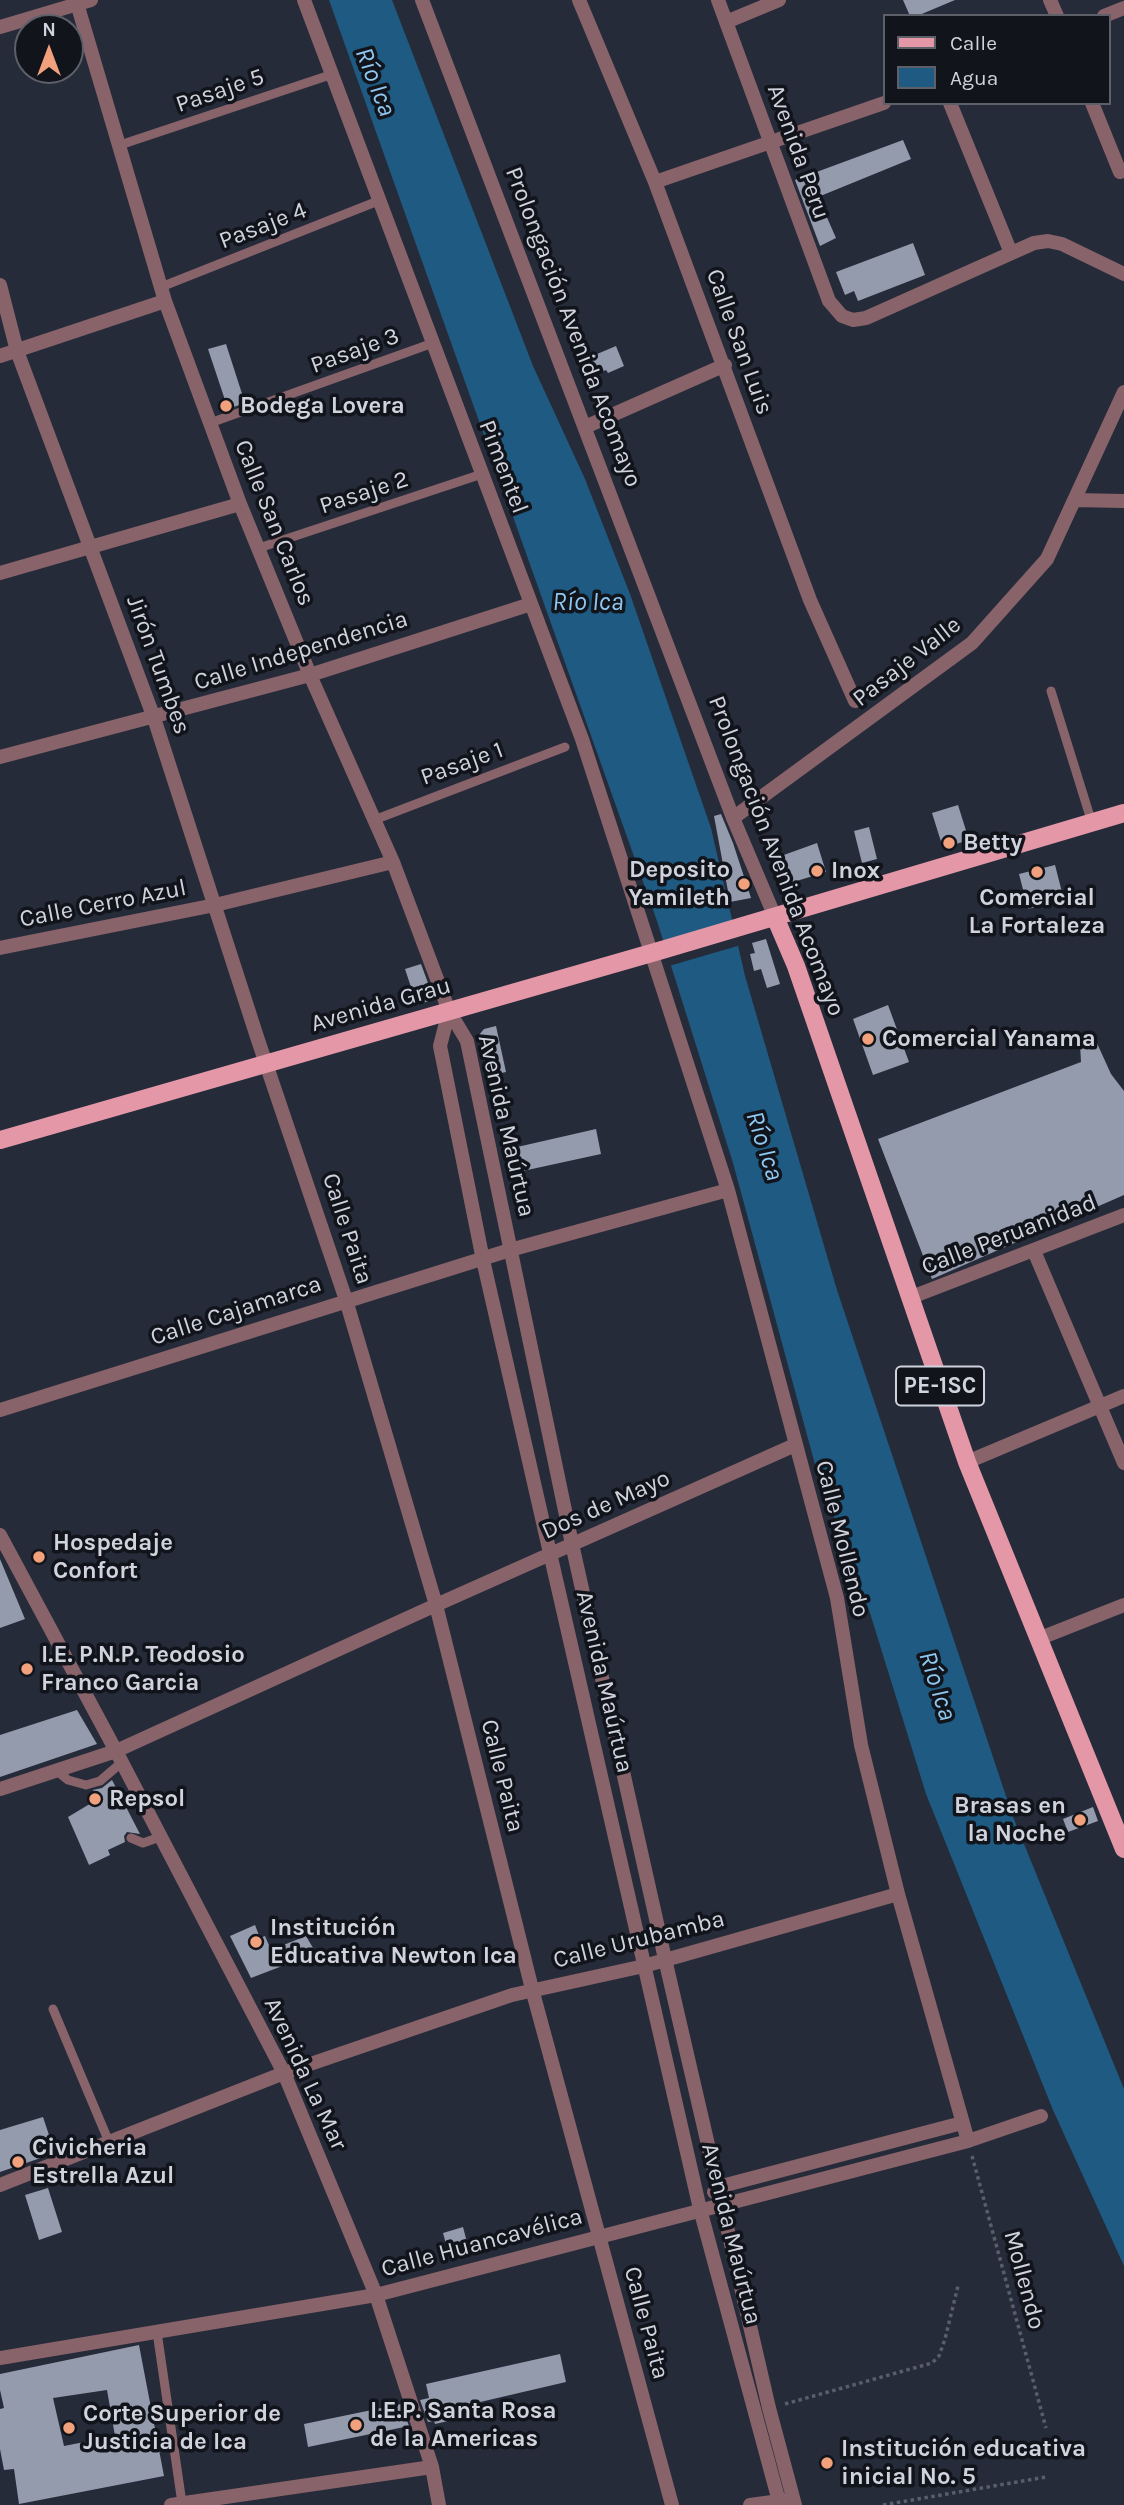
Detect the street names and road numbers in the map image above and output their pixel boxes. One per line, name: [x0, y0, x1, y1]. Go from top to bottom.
street label: Pasaje 5: [172, 63, 268, 119]
street label: Avenida Peru: [760, 81, 836, 223]
street label: Prolongación Avenida Acomayo: [499, 163, 647, 491]
street label: Pasaje 4: [215, 196, 311, 256]
street label: Calle San Luis: [699, 265, 779, 419]
street label: Pasaje 3: [307, 322, 403, 380]
street label: Pimentel: [472, 416, 534, 518]
street label: Calle San Carlos: [228, 436, 320, 610]
street label: Pasaje 2: [316, 465, 412, 521]
street label: Jirón Tumbes: [120, 592, 196, 738]
street label: Calle Independencia: [191, 605, 411, 697]
street label: Pasaje Valle: [847, 611, 967, 713]
street label: Prolongación Avenida Acomayo: [702, 692, 850, 1020]
street label: Pasaje 1: [417, 736, 507, 792]
street label: Calle Cerro Azul: [17, 874, 189, 934]
street label: Avenida Grau: [308, 971, 454, 1039]
street label: Avenida Maúrtua: [471, 1032, 541, 1220]
street label: Calle Paita: [315, 1170, 379, 1288]
street label: Calle Peruanidad: [918, 1188, 1100, 1282]
street label: Calle Cajamarca: [147, 1270, 325, 1352]
road number: PE-1SC: [896, 1366, 984, 1406]
street label: Calle Mollendo: [809, 1458, 875, 1620]
street label: Dos de Mayo: [537, 1464, 675, 1546]
street label: Avenida Maúrtua: [569, 1588, 639, 1776]
street label: Calle Paita: [474, 1717, 530, 1835]
street label: Calle Urubamba: [550, 1905, 728, 1975]
street label: Avenida La Mar: [257, 1993, 353, 2155]
street label: Avenida Maúrtua: [695, 2140, 767, 2328]
street label: Calle Huancavélica: [378, 2202, 586, 2284]
street label: Mollendo: [997, 2227, 1051, 2333]
street label: Calle Paita: [617, 2264, 675, 2382]

